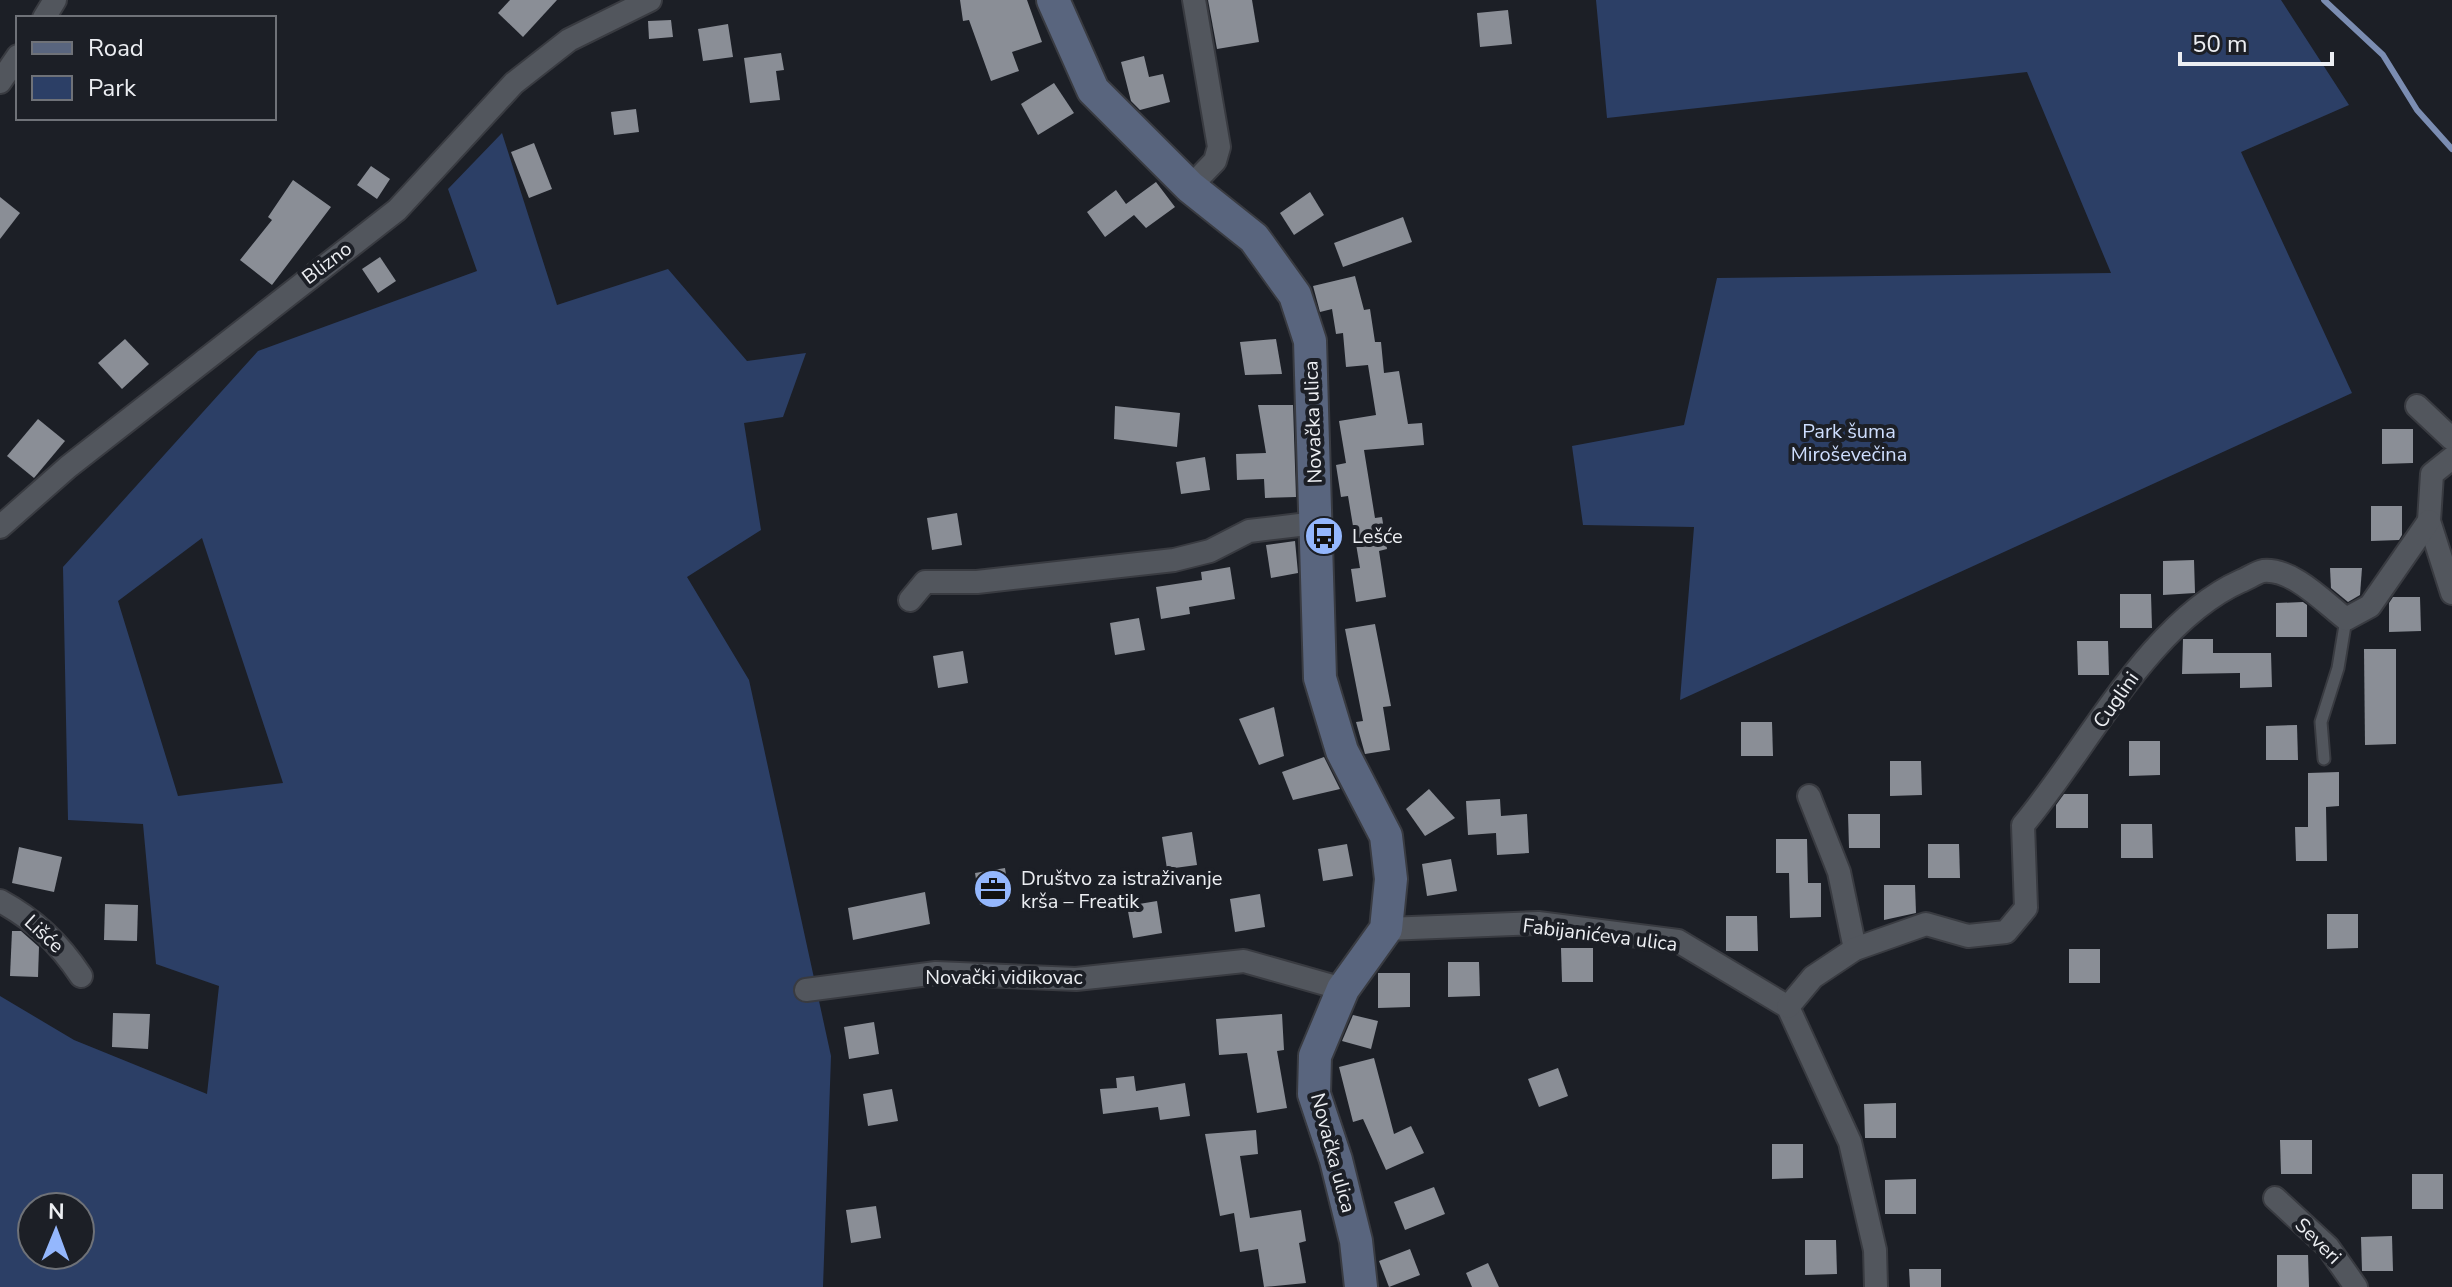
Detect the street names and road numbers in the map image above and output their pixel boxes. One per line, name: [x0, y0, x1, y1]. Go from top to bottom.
street label: Blizno: [297, 235, 357, 291]
street label: Novačka ulica: [1297, 360, 1329, 484]
street label: Cuglini: [2087, 667, 2145, 733]
street label: Lišće: [18, 909, 70, 959]
street label: Fabijanićeva ulica: [1521, 912, 1679, 958]
street label: Novački vidikovac: [925, 964, 1083, 991]
street label: Novačka ulica: [1304, 1090, 1362, 1216]
street label: Severi: [2289, 1212, 2347, 1270]

